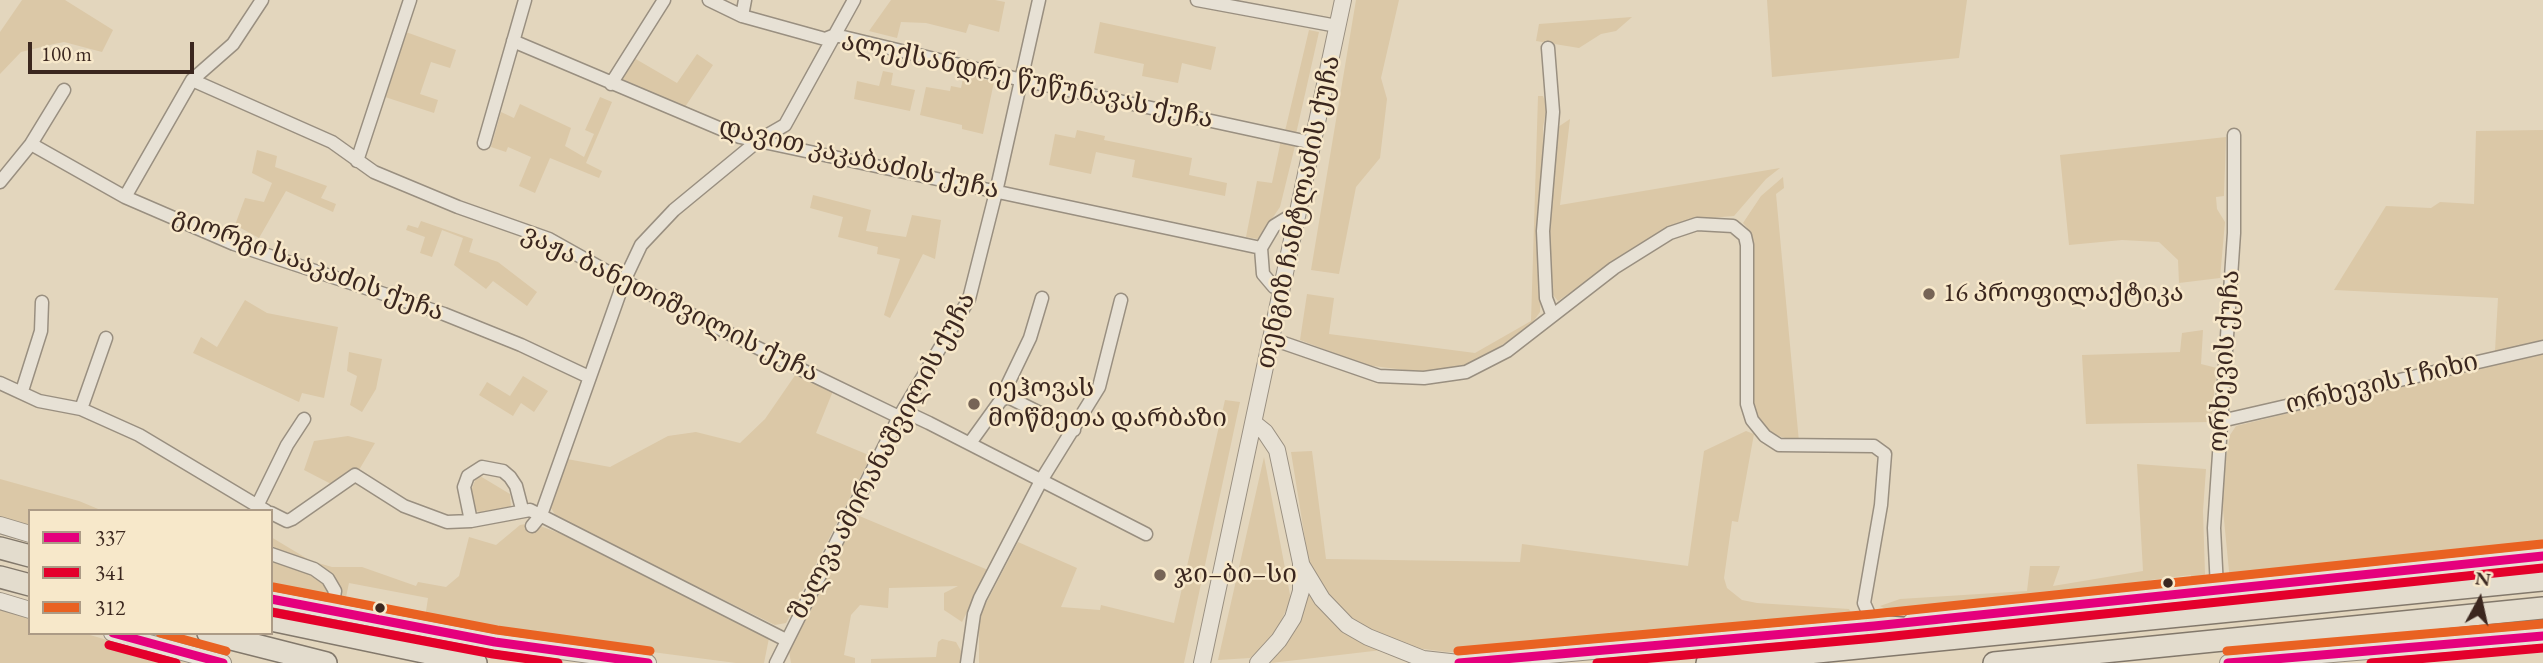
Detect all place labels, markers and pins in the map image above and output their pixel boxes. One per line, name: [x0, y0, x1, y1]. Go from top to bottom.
place label: 16 პროფილაქტიკა: [1943, 278, 2184, 310]
marker: 16 პროფილაქტიკა: [1921, 286, 1937, 302]
place label: იეჰოვას მოწმეთა დარბაზი: [988, 373, 1227, 434]
marker: იეჰოვას მოწმეთა დარბაზი: [966, 396, 982, 412]
place label: ჯი–ბი–სი: [1174, 559, 1297, 591]
marker: ჯი–ბი–სი: [1152, 567, 1168, 583]
unlabelled marker: [2161, 576, 2175, 590]
unlabelled marker: [373, 601, 387, 615]

